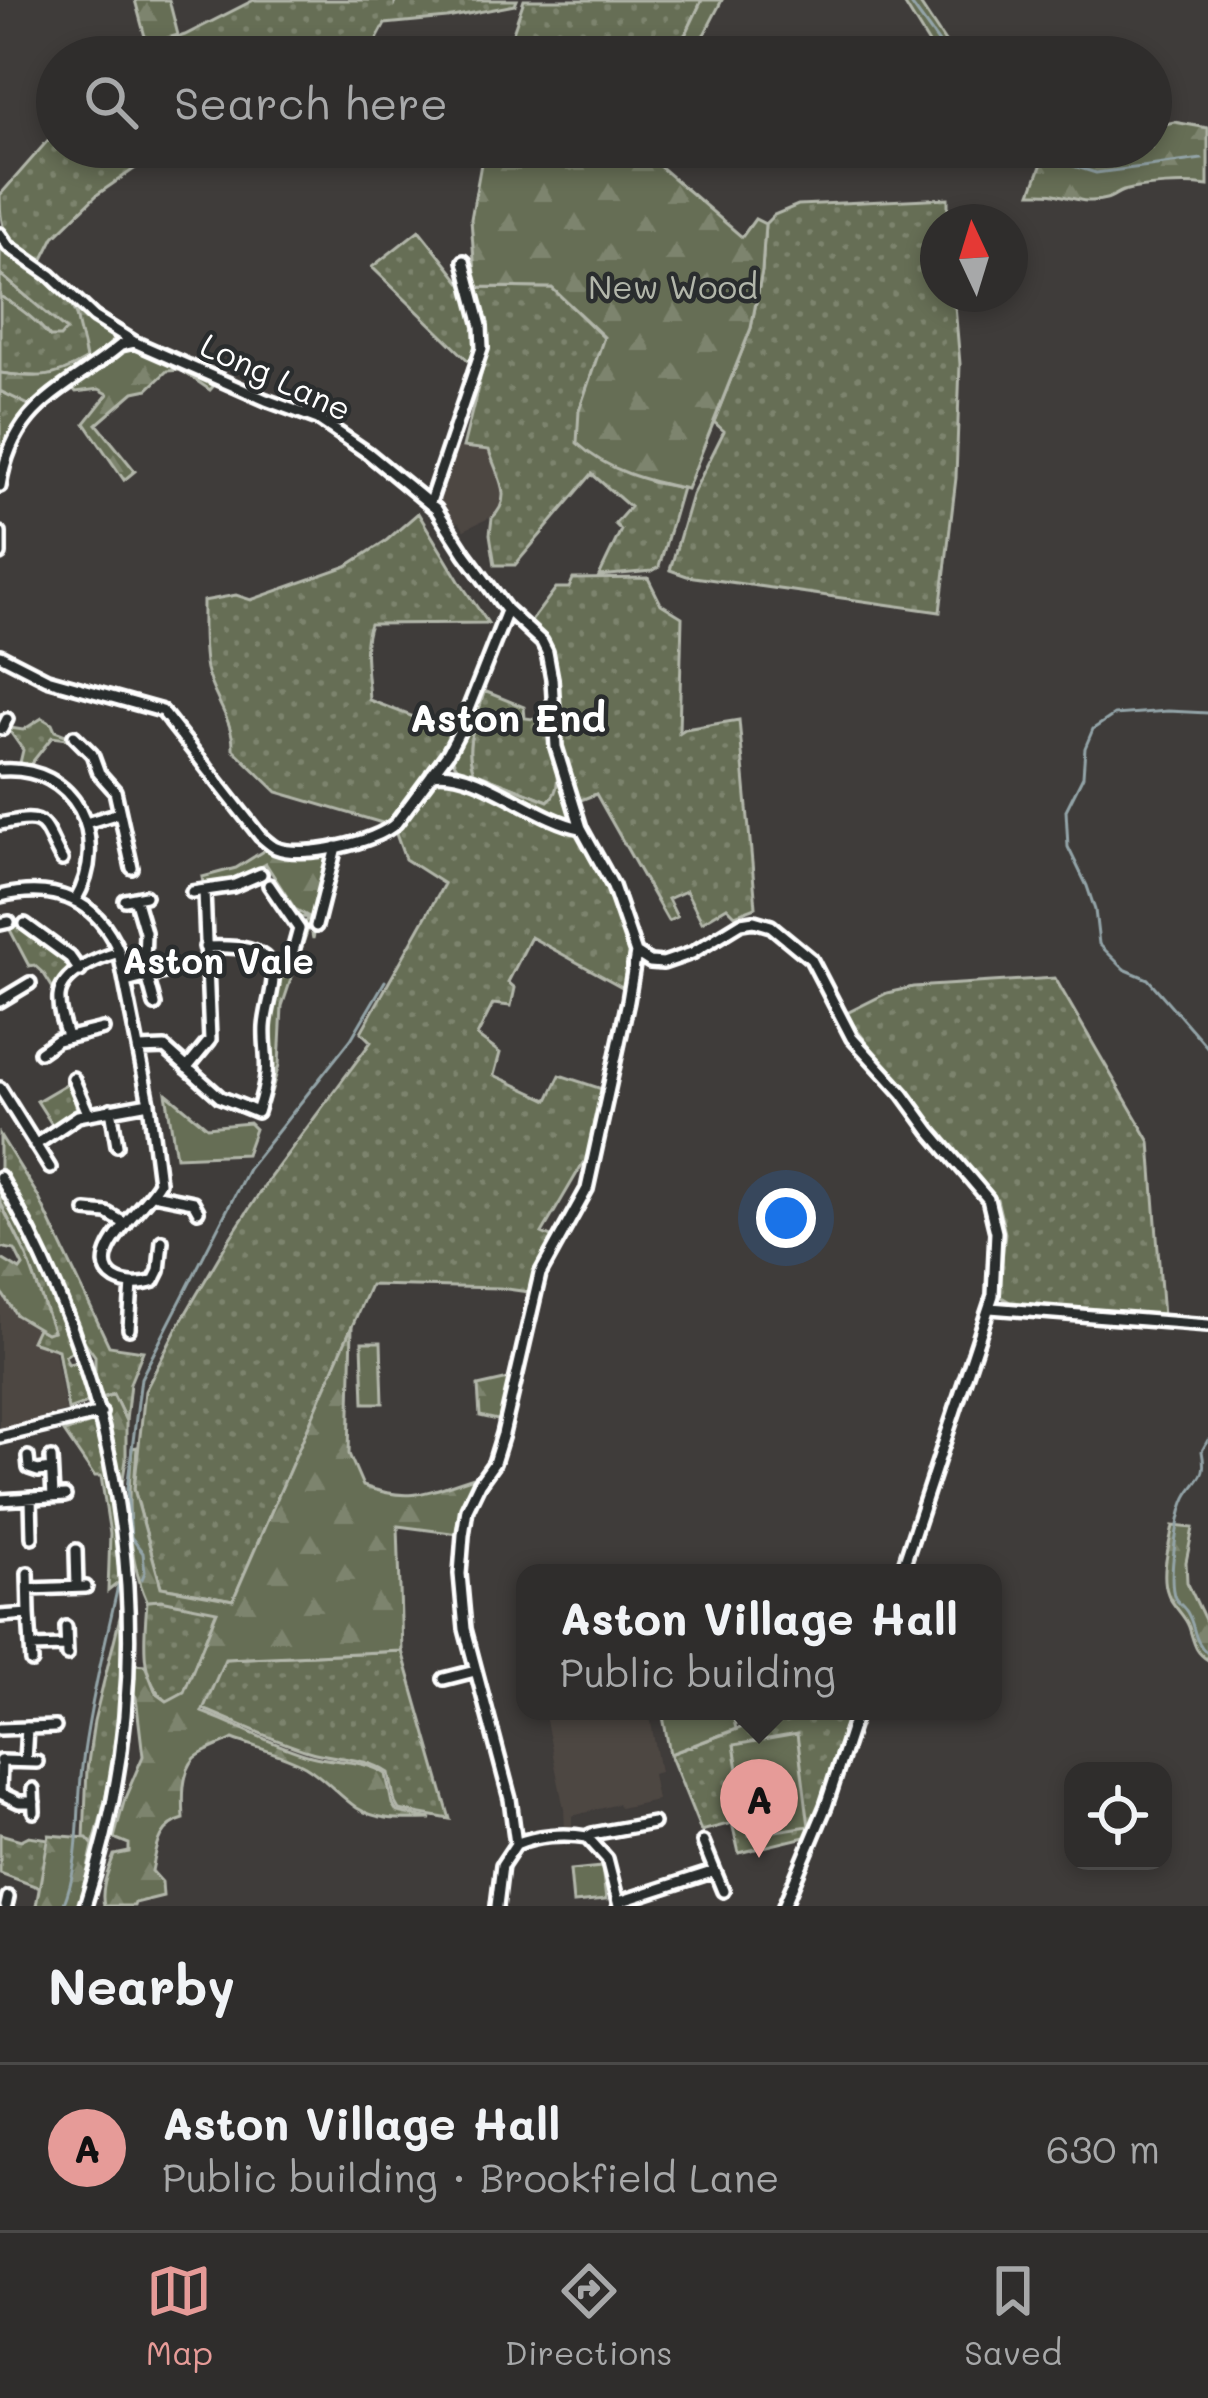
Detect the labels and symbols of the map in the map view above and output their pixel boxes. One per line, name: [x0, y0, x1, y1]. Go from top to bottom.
north arrow: [920, 204, 1028, 312]
park label: New Wood: [588, 264, 758, 307]
street label: Long Lane: [194, 322, 359, 429]
district label: Aston End: [410, 691, 606, 742]
district label: Aston Vale: [122, 936, 314, 983]
your location: [756, 1188, 816, 1248]
pin: A: [720, 1759, 798, 1858]

